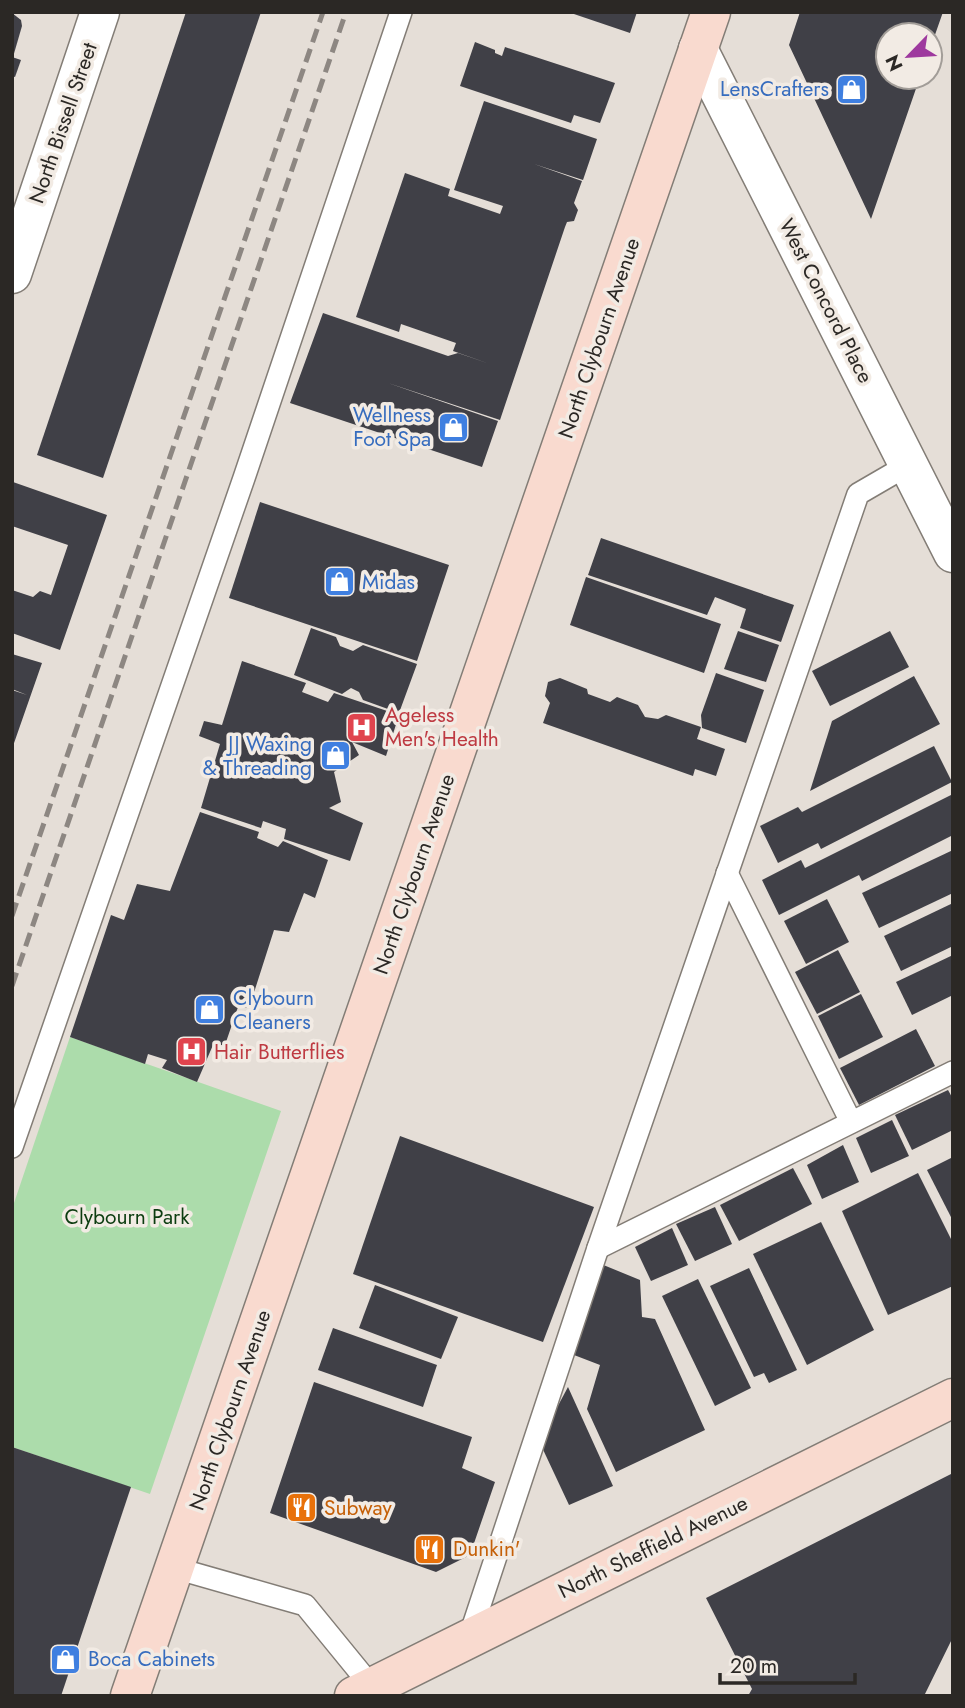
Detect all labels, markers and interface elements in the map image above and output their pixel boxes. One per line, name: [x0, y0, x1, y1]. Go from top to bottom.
north arrow: [874, 21, 944, 91]
street label: North Bissell Street: [21, 39, 105, 207]
text: N: [879, 50, 909, 76]
shop icon: LensCrafters: [835, 72, 869, 106]
place label: LensCrafters: [720, 74, 829, 104]
street label: West Concord Place: [772, 214, 881, 389]
street label: North Clybourn Avenue: [551, 234, 647, 442]
place label: Wellness Foot Spa: [353, 400, 431, 454]
shop icon: Wellness Foot Spa: [437, 410, 471, 444]
shop icon: Midas: [322, 565, 356, 599]
place label: Midas: [362, 567, 415, 597]
place label: Ageless Men's Health: [385, 700, 499, 754]
hospital icon: Ageless Men's Health: [345, 710, 379, 744]
place label: JJ Waxing & Threading: [203, 729, 312, 783]
shop icon: JJ Waxing & Threading: [318, 739, 352, 773]
street label: North Clybourn Avenue: [366, 770, 462, 978]
place label: Clybourn Cleaners: [233, 983, 314, 1037]
shop icon: Clybourn Cleaners: [193, 993, 227, 1027]
hospital icon: Hair Butterflies: [174, 1035, 208, 1069]
place label: Hair Butterflies: [214, 1037, 345, 1067]
park label: Clybourn Park: [65, 1202, 190, 1232]
street label: North Clybourn Avenue: [182, 1306, 278, 1514]
street label: North Sheffield Avenue: [553, 1488, 753, 1606]
restaurant icon: Subway: [284, 1491, 318, 1525]
place label: Subway: [324, 1493, 392, 1523]
restaurant icon: Dunkin': [413, 1532, 447, 1566]
place label: Dunkin': [453, 1534, 520, 1564]
shop icon: Boca Cabinets: [48, 1642, 82, 1676]
scale bar: [720, 1642, 855, 1686]
place label: Boca Cabinets: [88, 1644, 215, 1674]
text: 20 m: [730, 1651, 777, 1681]

